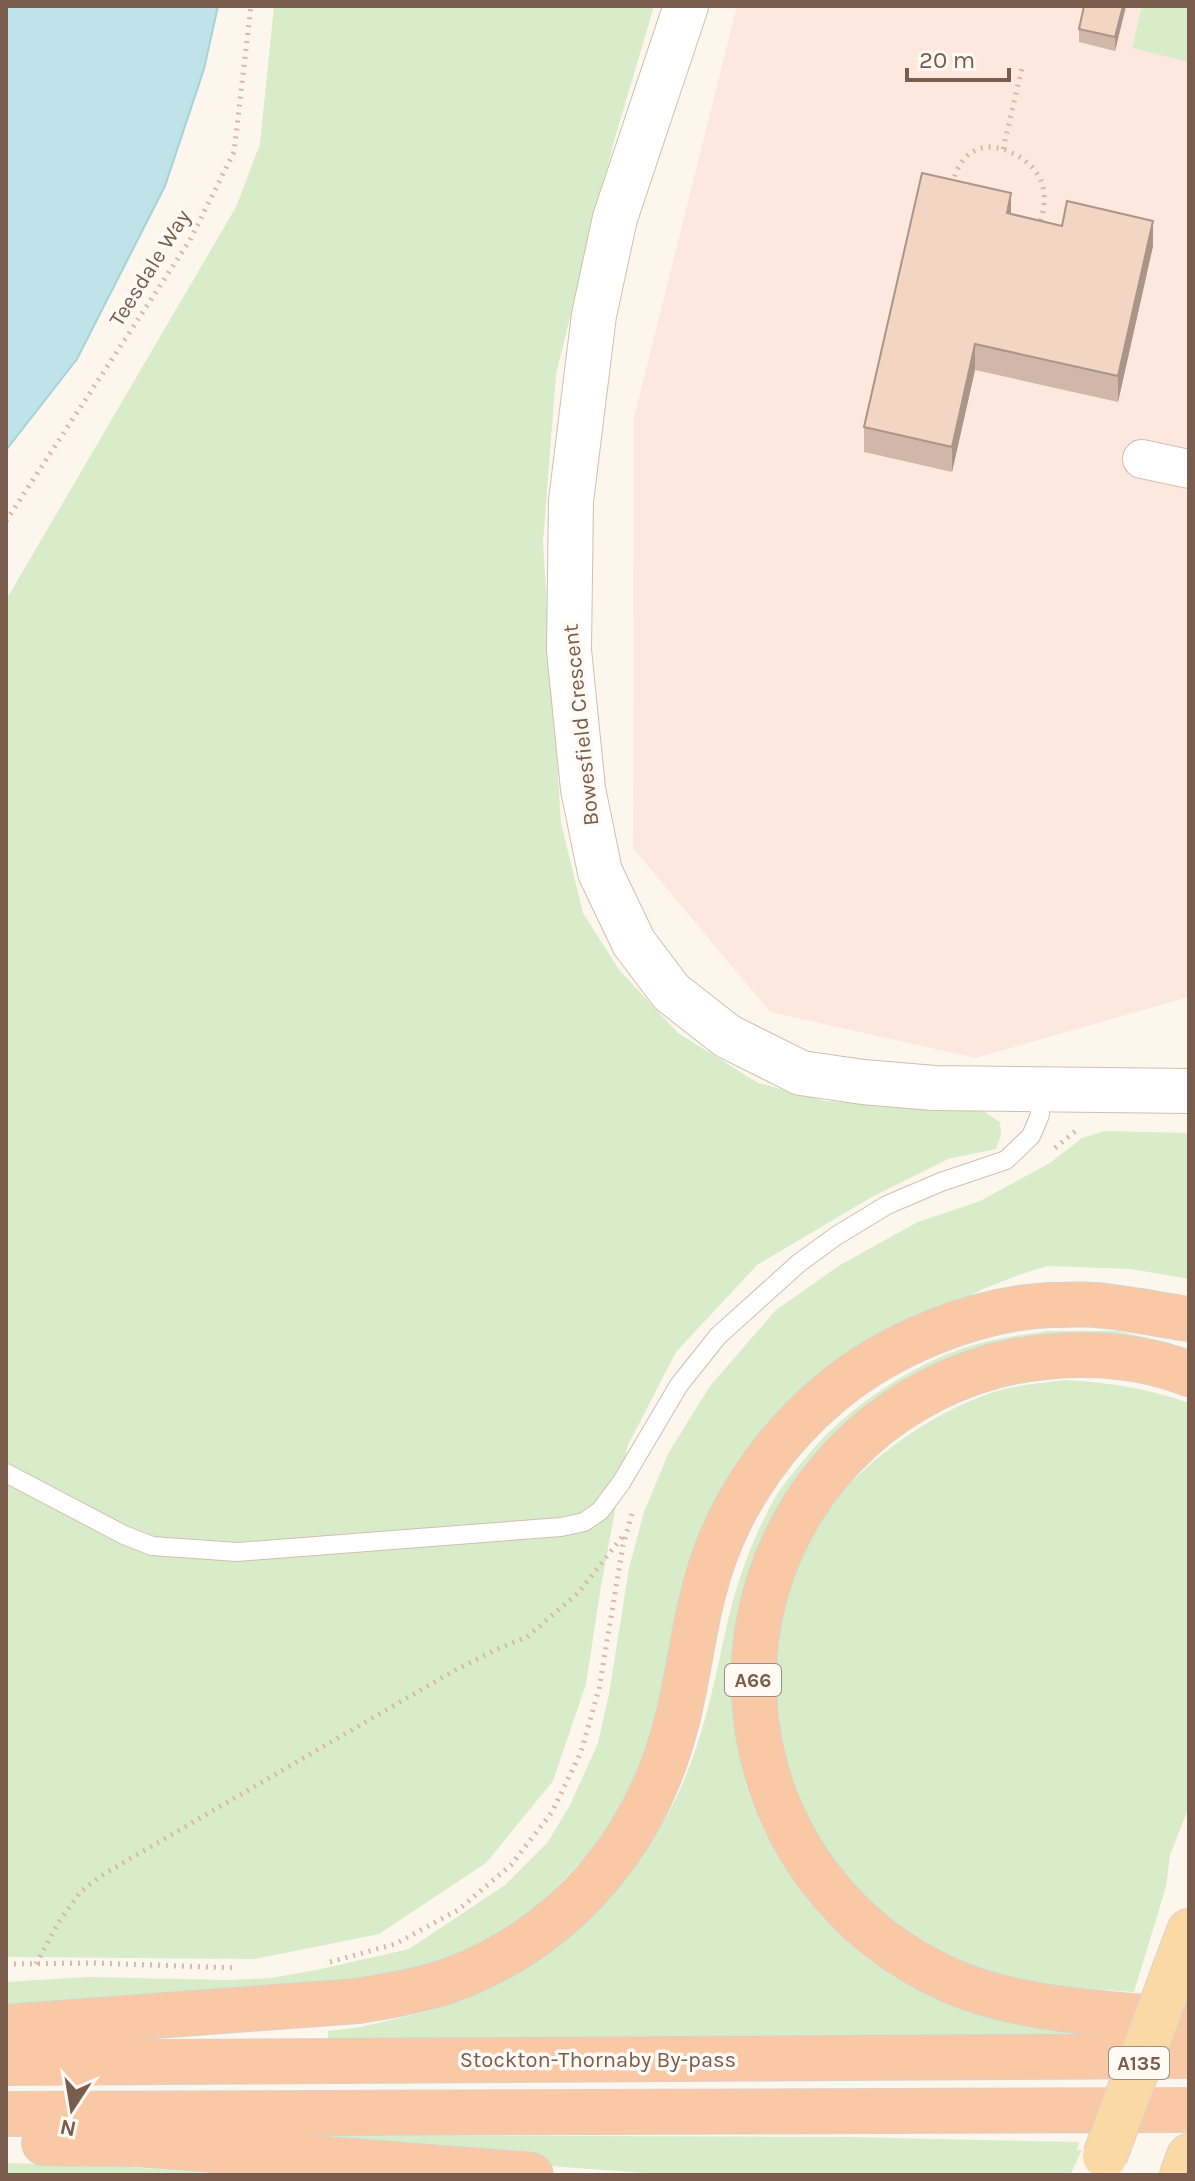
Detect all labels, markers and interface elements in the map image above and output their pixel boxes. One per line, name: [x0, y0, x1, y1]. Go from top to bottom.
scale bar: [907, 32, 1009, 82]
text: 20 m: [919, 46, 975, 74]
street label: Teesdale Way: [104, 205, 196, 331]
street label: Bowesfield Crescent: [557, 623, 605, 827]
road number: A66: [725, 1664, 781, 1696]
street label: Stockton-Thornaby By-pass: [460, 2047, 736, 2073]
road number: A135: [1109, 2047, 1169, 2079]
north arrow: [32, 2069, 112, 2149]
text: N: [58, 2113, 78, 2142]

